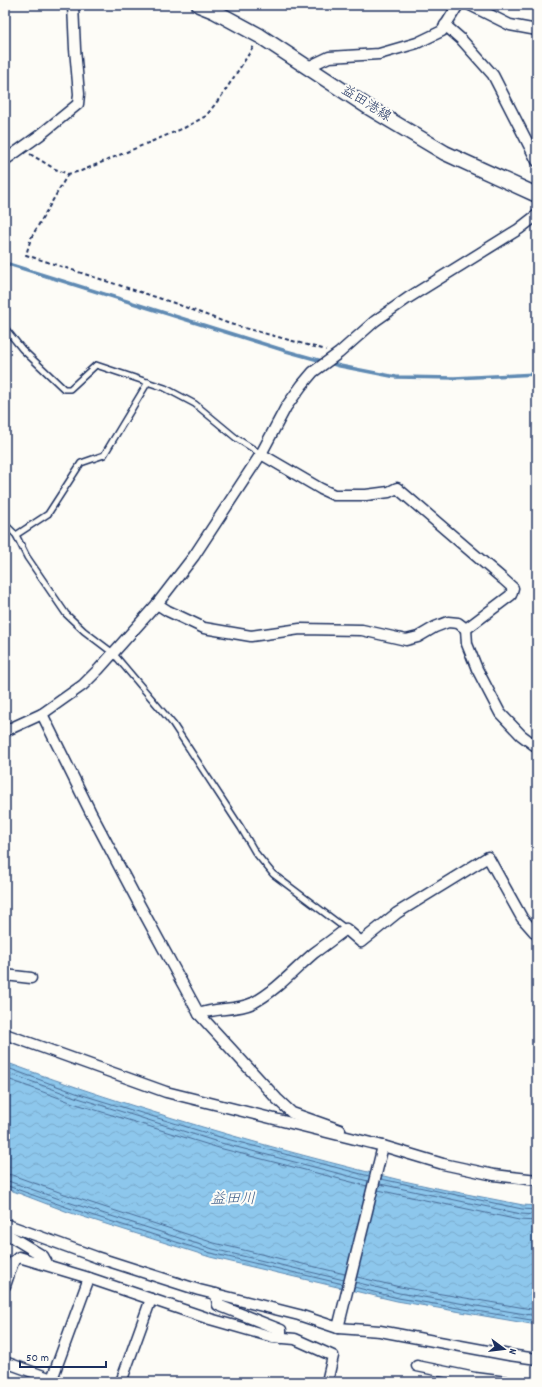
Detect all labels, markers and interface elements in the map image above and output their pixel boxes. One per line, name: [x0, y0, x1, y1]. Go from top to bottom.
street label: 益田港線: [337, 81, 395, 127]
water label: 益田川: [210, 1189, 256, 1211]
north arrow: [484, 1329, 524, 1369]
scale bar: [20, 1343, 106, 1369]
text: N: [503, 1346, 520, 1356]
text: 50 m: [26, 1350, 49, 1367]

